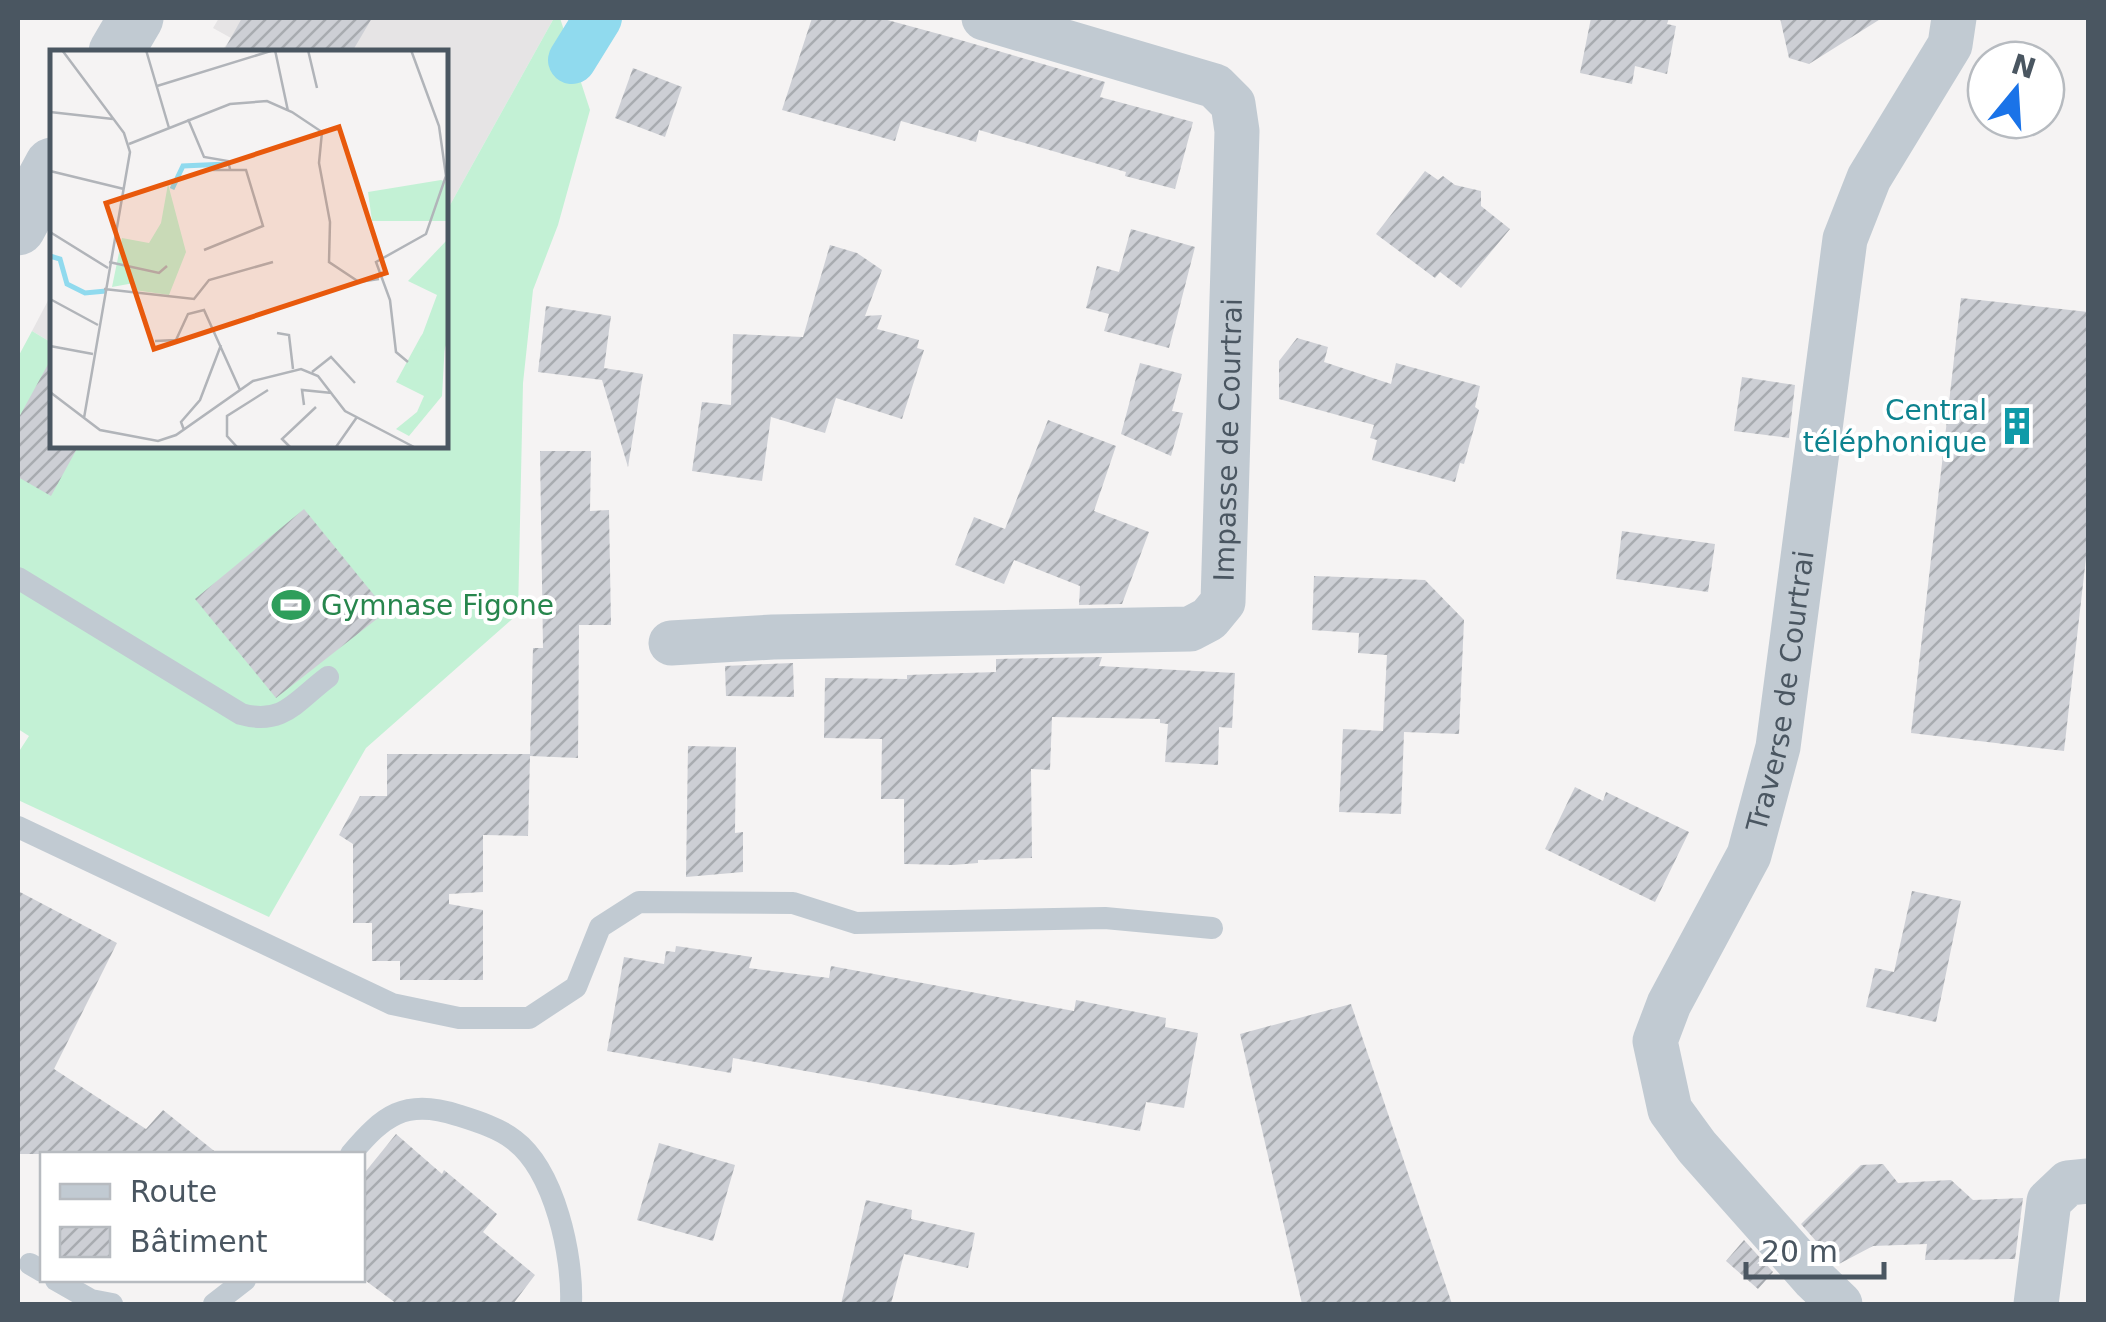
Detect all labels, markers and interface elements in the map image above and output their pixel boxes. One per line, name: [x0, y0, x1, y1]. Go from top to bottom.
north arrow: [1966, 40, 2066, 140]
text: N: [2007, 47, 2040, 86]
inset map: [50, 50, 448, 448]
street label: Impasse de Courtrai: [1208, 298, 1249, 582]
place label: Central téléphonique: [1803, 394, 1987, 459]
building icon: Central téléphonique: [1996, 405, 2038, 447]
street label: Traverse de Courtrai: [1740, 548, 1821, 836]
sports icon: Gymnase Figone: [270, 584, 312, 626]
place label: Gymnase Figone: [321, 589, 554, 622]
legend: [40, 1152, 365, 1282]
text: Route: [130, 1174, 217, 1209]
scale bar: [1746, 1217, 1884, 1279]
text: Bâtiment: [130, 1224, 268, 1259]
text: 20 m: [1761, 1234, 1838, 1269]

